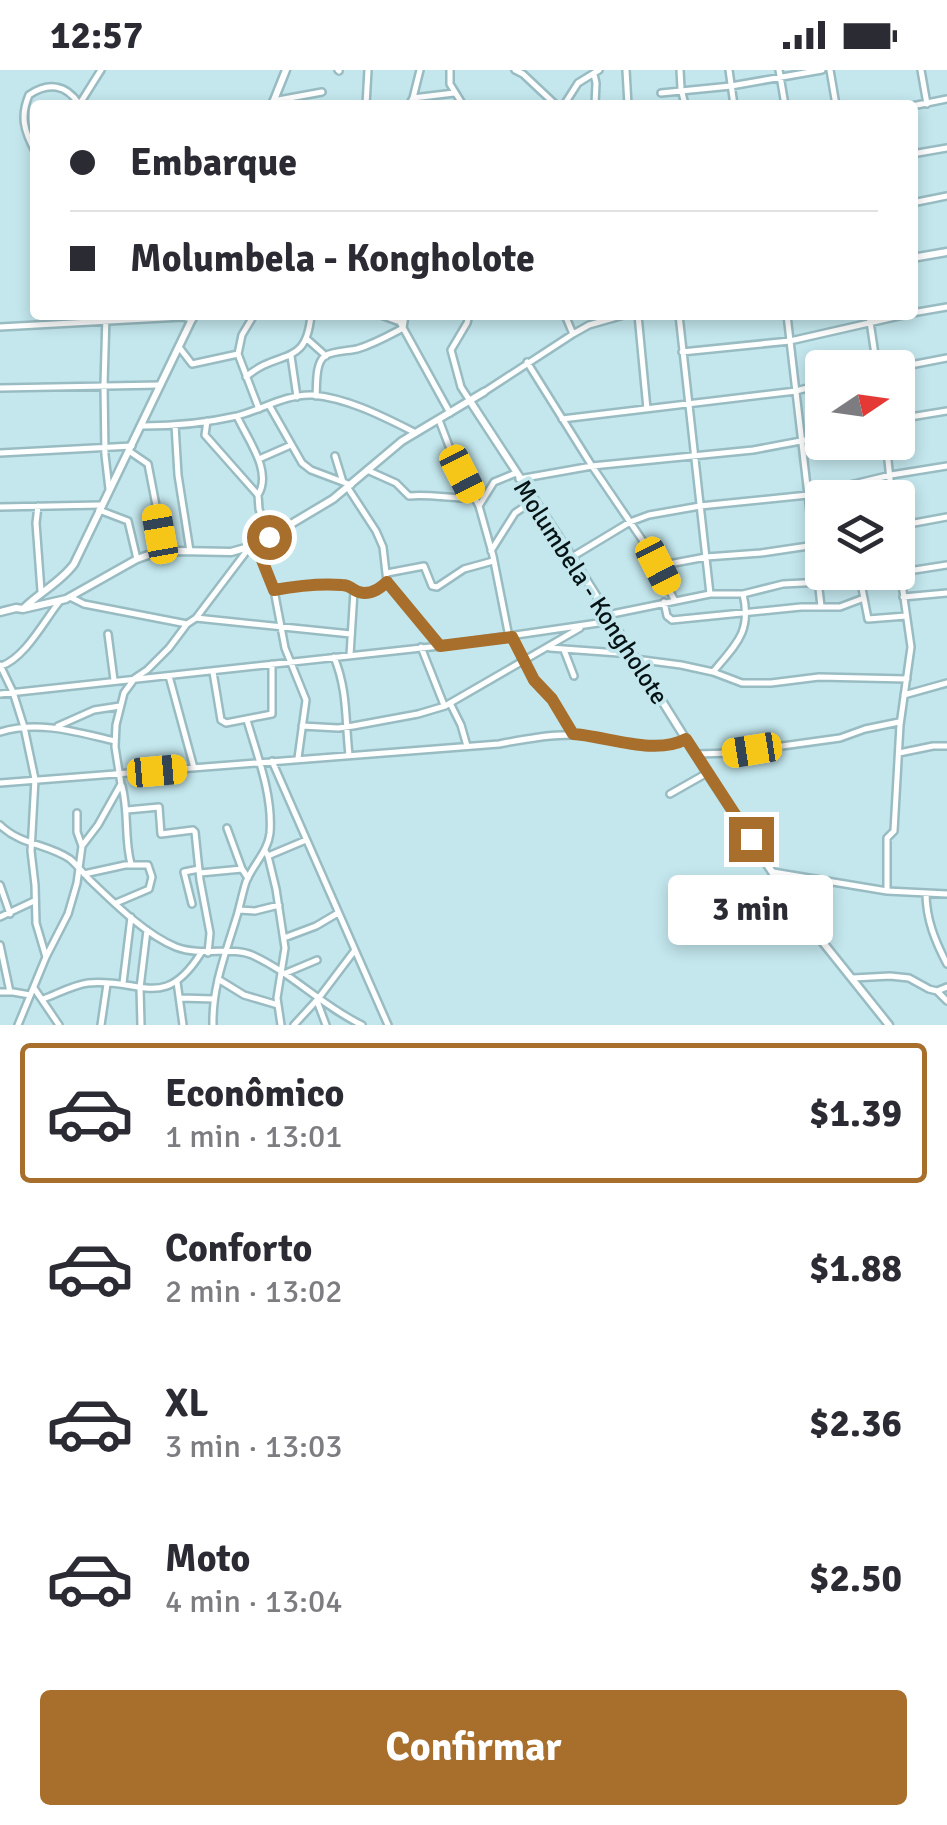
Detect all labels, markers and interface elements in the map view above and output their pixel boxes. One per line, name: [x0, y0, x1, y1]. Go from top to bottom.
text: 12:57: [50, 12, 143, 59]
text: Embarque: [130, 139, 297, 186]
text: Molumbela - Kongholote: [130, 235, 535, 282]
north arrow: [805, 350, 915, 460]
map controls: [805, 350, 915, 590]
car: [435, 440, 489, 508]
street label: Molumbela - Kongholote: [507, 474, 675, 710]
button: layers: [805, 480, 915, 590]
car: [140, 502, 180, 566]
route start: [247, 515, 292, 560]
car: [631, 532, 685, 600]
car: [720, 730, 784, 770]
car: [126, 753, 188, 789]
route end: [729, 817, 774, 862]
callout: 3 min: [668, 874, 834, 944]
text: 3 min: [712, 890, 789, 929]
icon: car: [45, 1068, 135, 1158]
text: Econômico: [165, 1070, 344, 1117]
text: $1.39: [809, 1090, 902, 1137]
text: 1 min · 13:01: [165, 1117, 343, 1156]
icon: car: [45, 1223, 135, 1313]
text: Conforto: [165, 1225, 312, 1272]
text: $1.88: [809, 1245, 902, 1292]
text: 2 min · 13:02: [165, 1272, 343, 1311]
icon: car: [45, 1378, 135, 1468]
text: XL: [165, 1380, 208, 1427]
text: $2.36: [809, 1400, 902, 1447]
text: 3 min · 13:03: [165, 1427, 343, 1466]
icon: car: [45, 1533, 135, 1623]
text: Moto: [165, 1535, 250, 1582]
text: $2.50: [809, 1555, 902, 1602]
text: 4 min · 13:04: [165, 1582, 343, 1621]
button: Confirmar: [40, 1690, 907, 1805]

